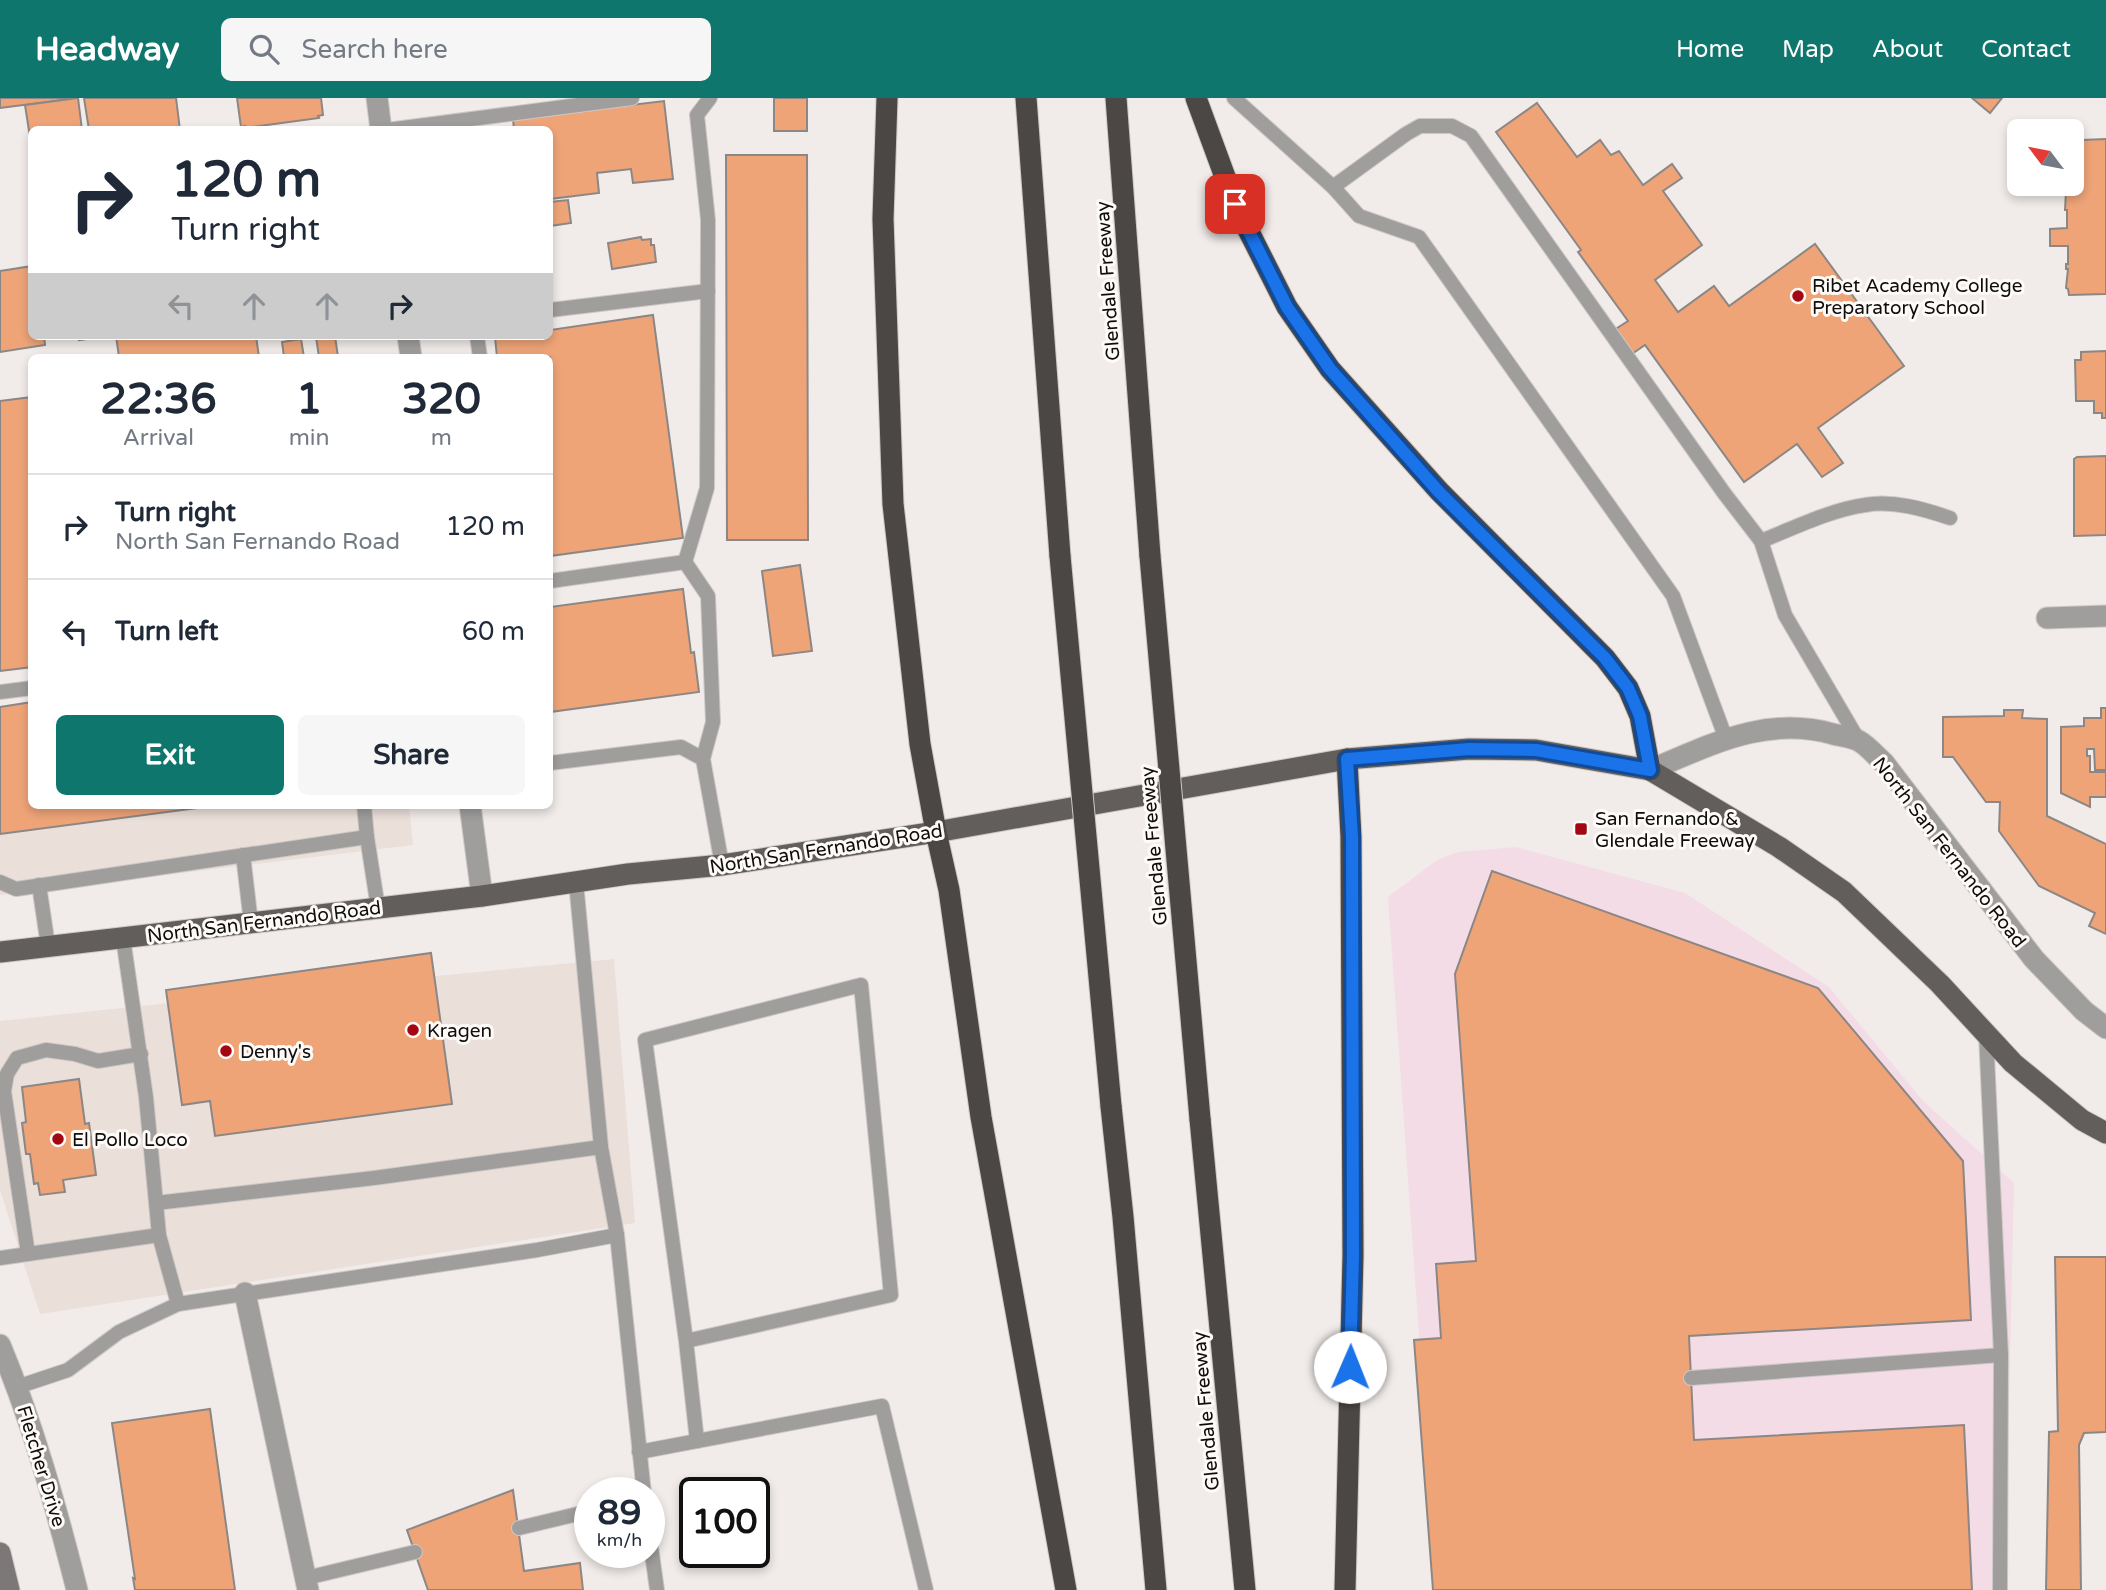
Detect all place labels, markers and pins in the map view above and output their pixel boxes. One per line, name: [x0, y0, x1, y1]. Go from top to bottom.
pin: [1205, 174, 1265, 234]
place label: Ribet Academy College Preparatory School: [1812, 275, 2023, 319]
marker: Ribet Academy College Preparatory School: [1790, 288, 1806, 304]
place label: San Fernando & Glendale Freeway: [1595, 808, 1755, 852]
marker: San Fernando & Glendale Freeway: [1573, 821, 1589, 837]
place label: Kragen: [427, 1020, 492, 1042]
marker: Kragen: [405, 1022, 421, 1038]
place label: Denny's: [240, 1041, 311, 1063]
marker: Denny's: [218, 1043, 234, 1059]
place label: El Pollo Loco: [72, 1129, 188, 1151]
marker: El Pollo Loco: [50, 1131, 66, 1147]

